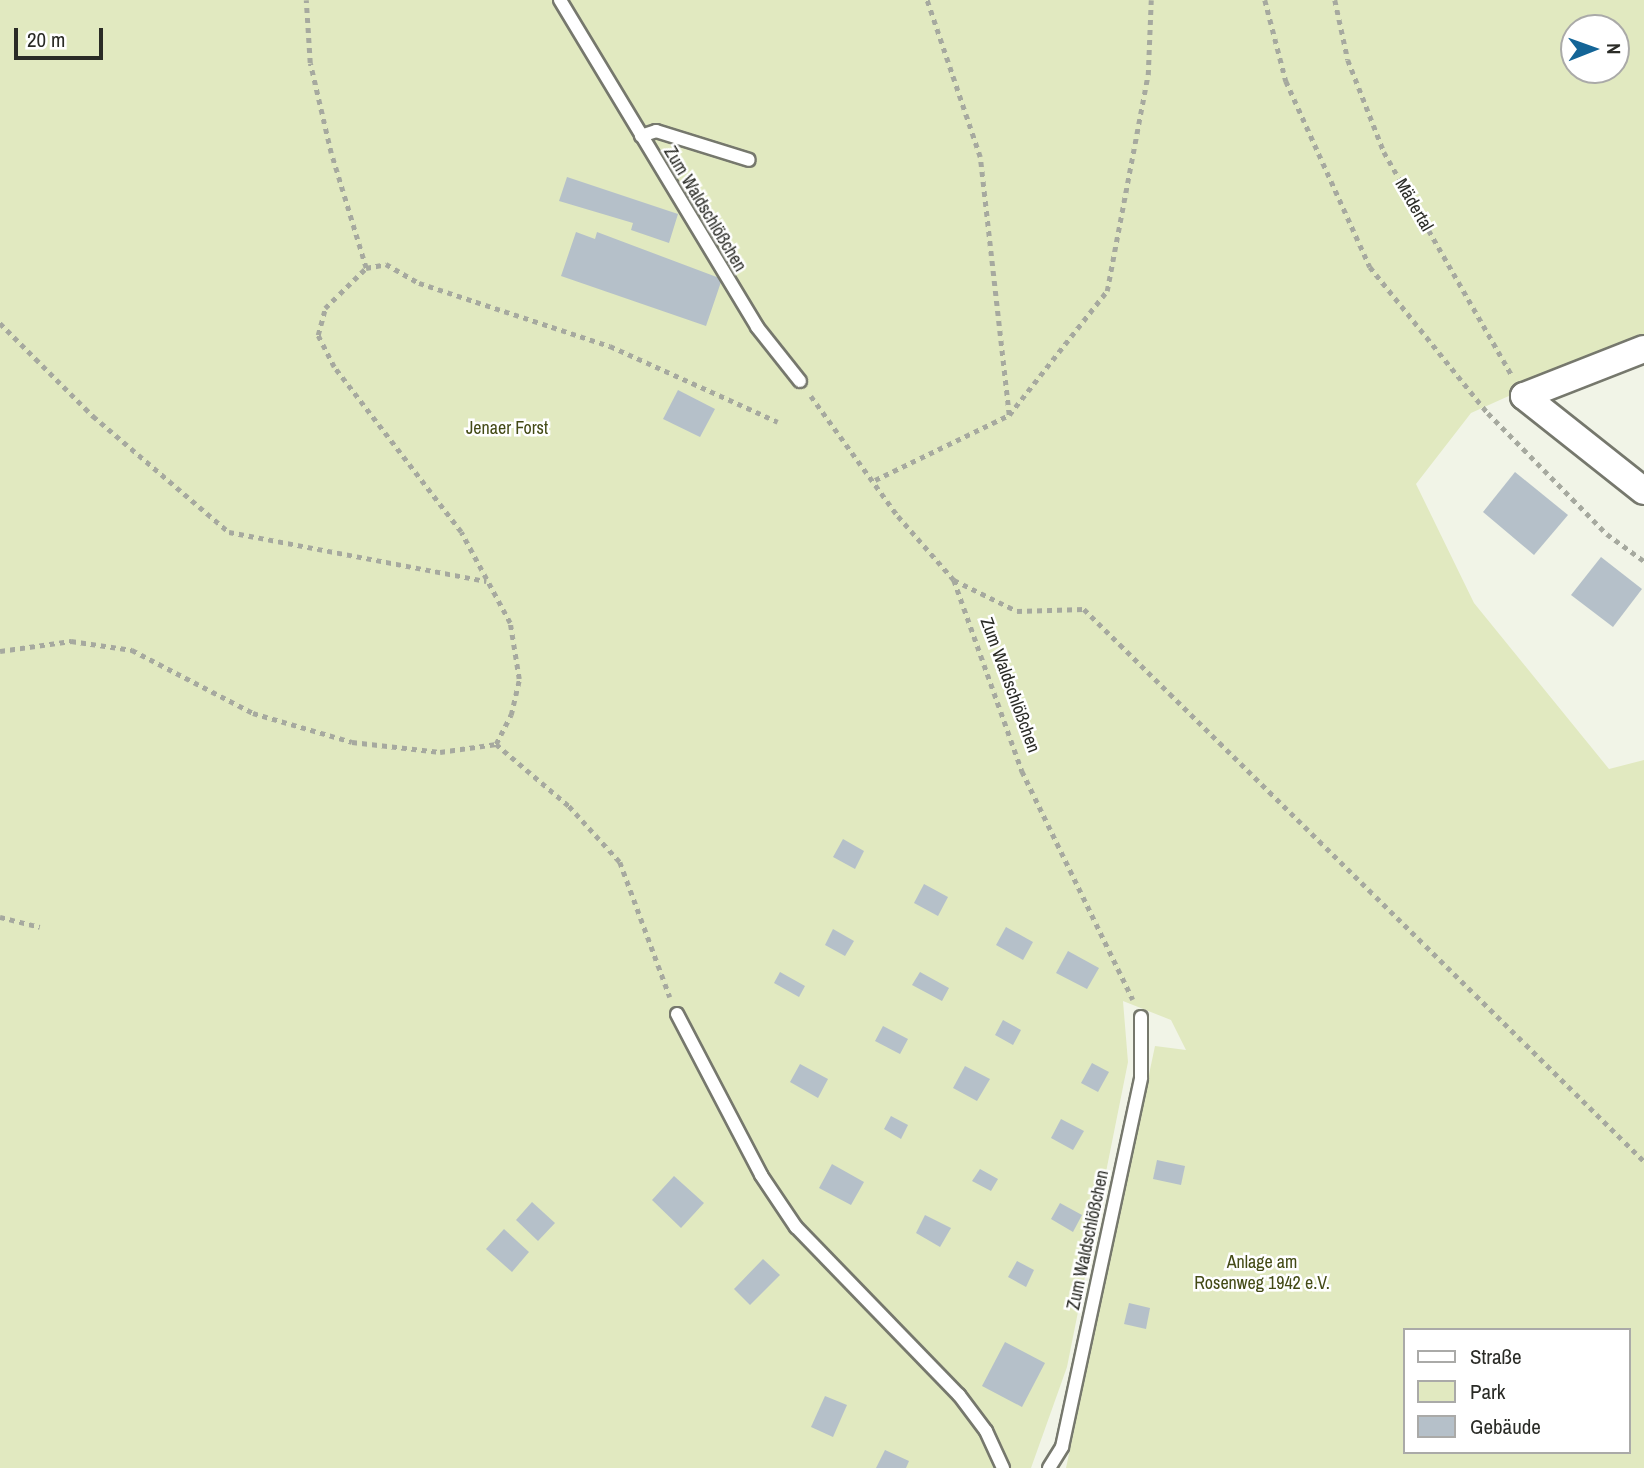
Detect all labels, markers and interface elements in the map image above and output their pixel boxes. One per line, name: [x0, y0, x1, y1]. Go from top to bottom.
scale bar: [18, 14, 107, 58]
north arrow: [1560, 14, 1630, 84]
text: 20 m: [27, 25, 65, 54]
text: N: [1601, 43, 1627, 55]
street label: Zum Waldschlößchen: [659, 143, 751, 275]
street label: Mädertal: [1390, 175, 1438, 235]
park label: Jenaer Forst: [466, 417, 548, 439]
street label: Zum Waldschlößchen: [976, 615, 1044, 755]
street label: Zum Waldschlößchen: [1063, 1168, 1113, 1312]
park label: Anlage am Rosenweg 1942 e.V.: [1194, 1252, 1330, 1294]
legend: [1402, 1328, 1630, 1454]
text: Straße: [1470, 1342, 1522, 1371]
text: Park: [1470, 1377, 1505, 1406]
text: Gebäude: [1470, 1412, 1541, 1441]

